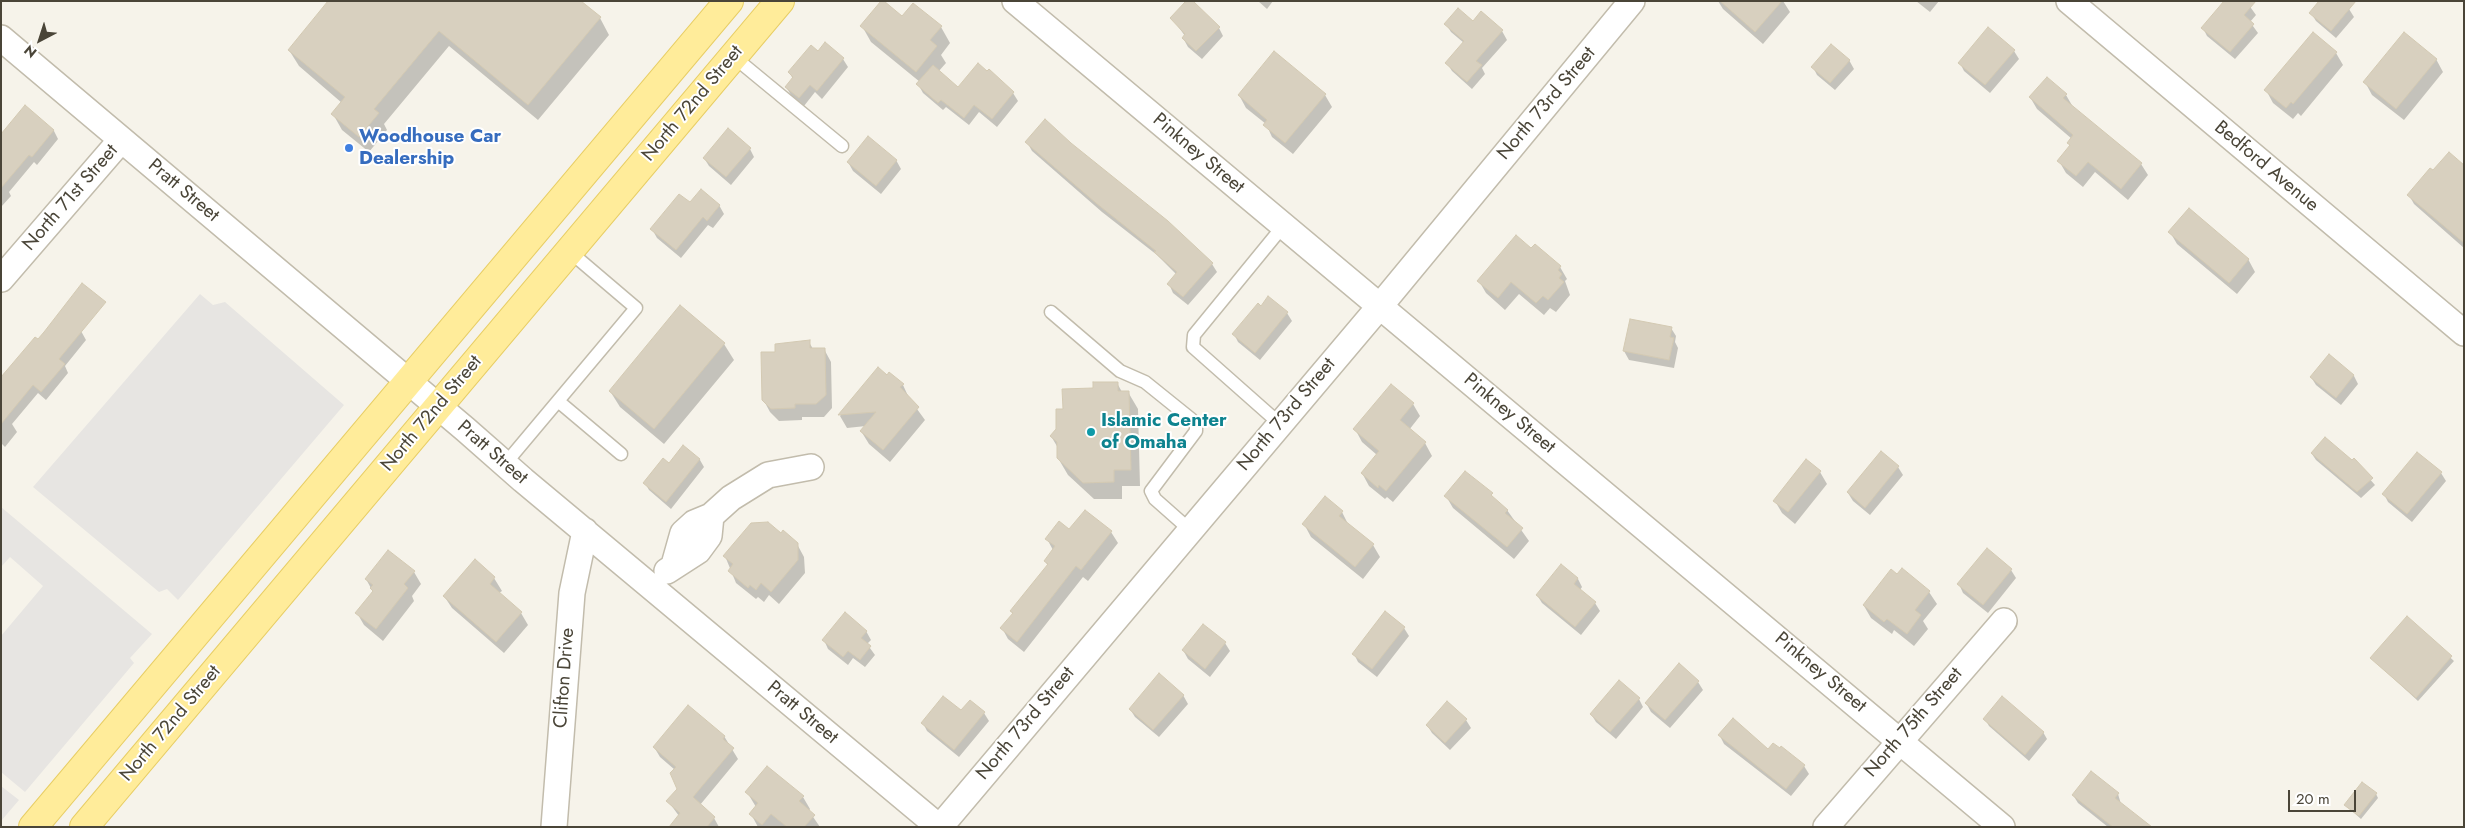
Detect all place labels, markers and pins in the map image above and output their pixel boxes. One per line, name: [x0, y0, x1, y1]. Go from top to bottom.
place label: Woodhouse Car Dealership: [359, 126, 501, 170]
marker: Woodhouse Car Dealership: [343, 142, 355, 154]
place label: Islamic Center of Omaha: [1101, 410, 1227, 454]
marker: Islamic Center of Omaha: [1085, 426, 1097, 438]

